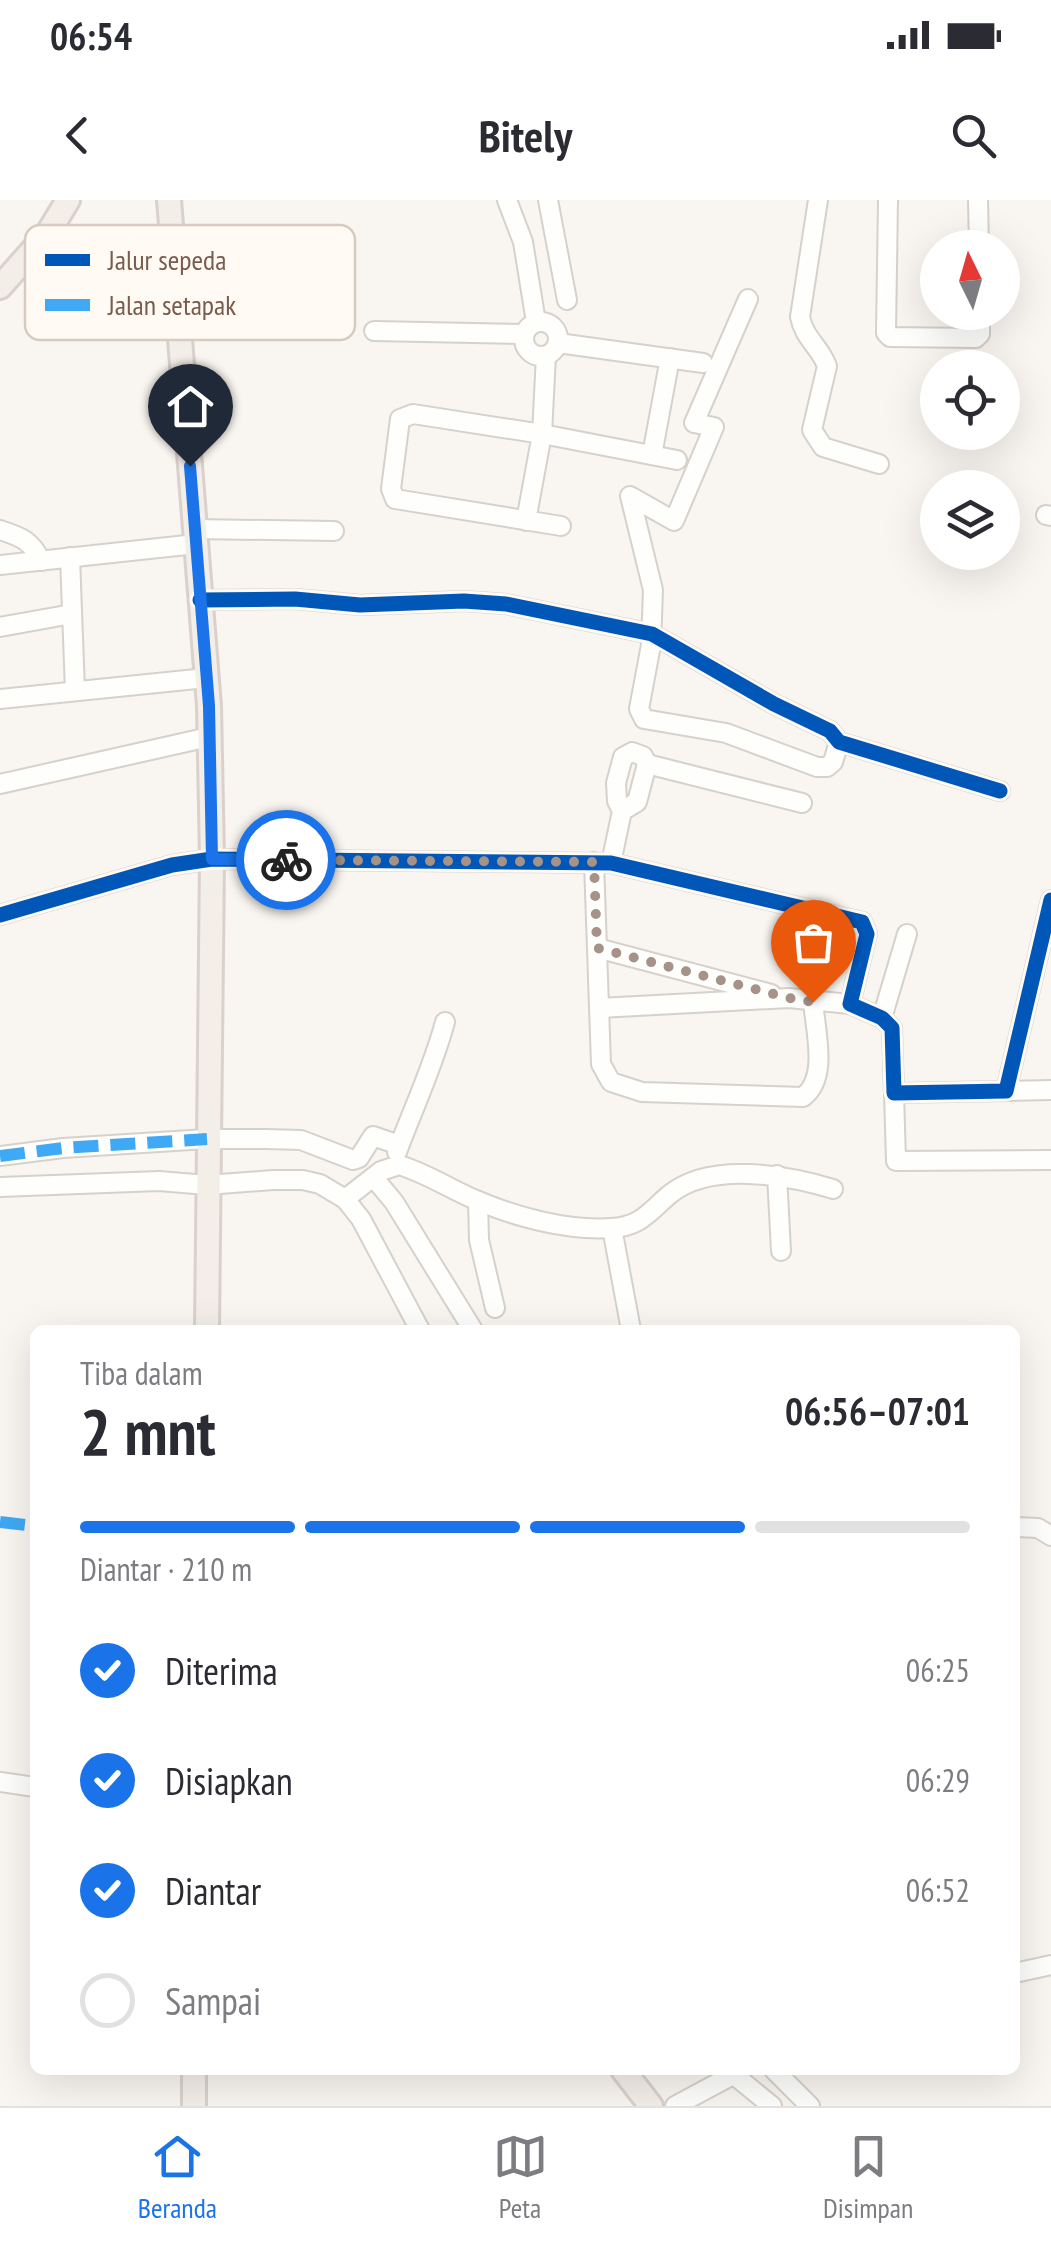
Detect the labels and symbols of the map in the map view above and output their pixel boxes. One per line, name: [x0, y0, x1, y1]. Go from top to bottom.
legend: [25, 225, 355, 340]
north arrow: [920, 230, 1020, 330]
text: Jalur sepeda: [107, 241, 226, 278]
text: Jalan setapak: [107, 286, 236, 323]
pin: [148, 364, 233, 467]
courier: [236, 810, 336, 910]
pin: [771, 900, 856, 1003]

